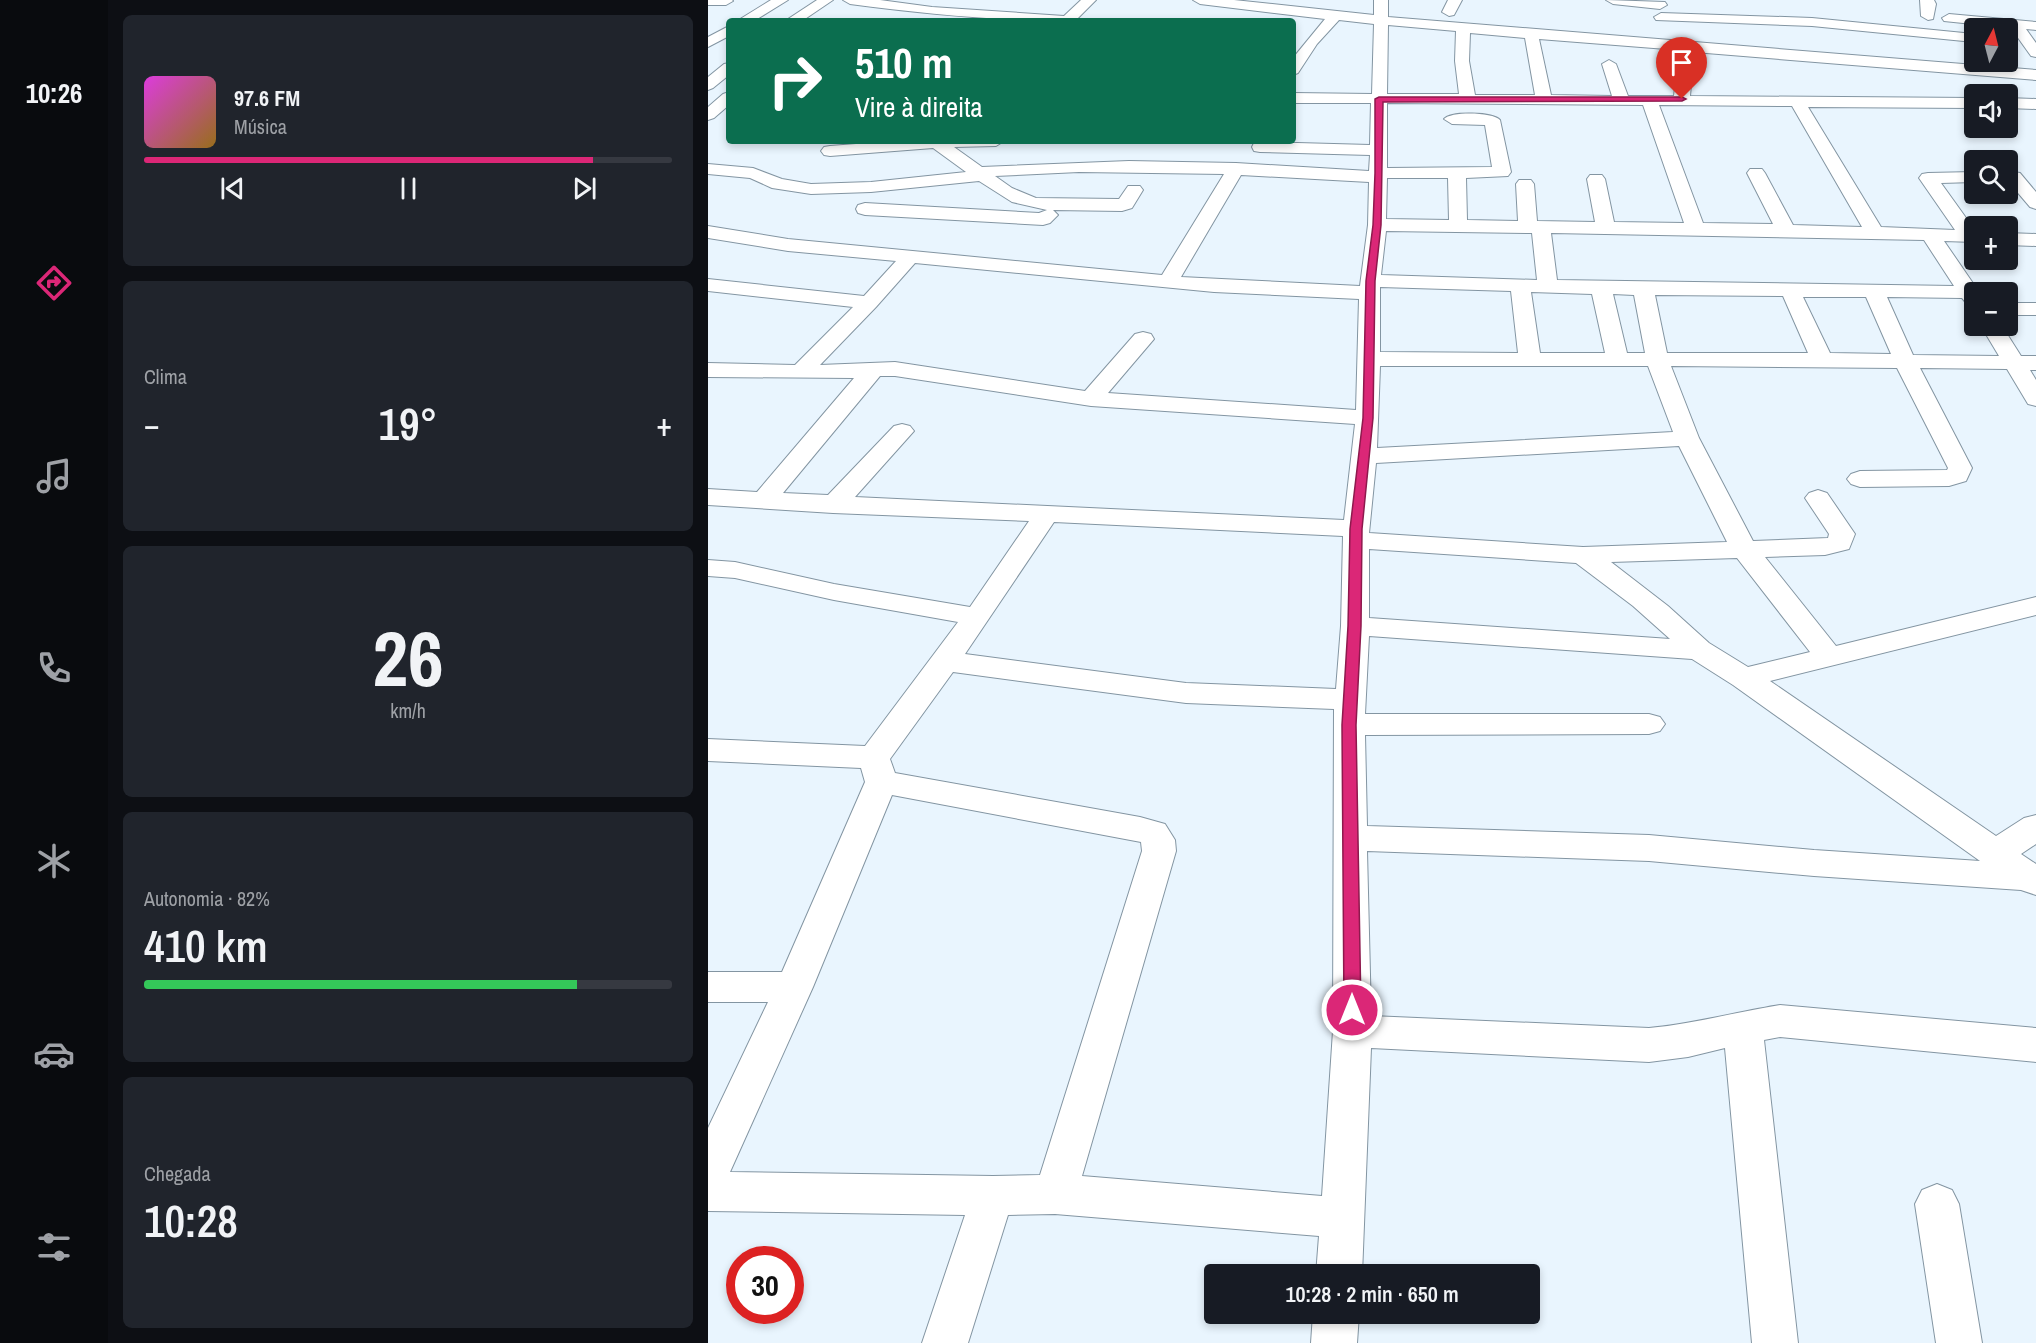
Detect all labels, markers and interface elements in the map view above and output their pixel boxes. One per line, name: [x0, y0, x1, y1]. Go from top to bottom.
north arrow: [1964, 18, 2018, 72]
map controls: [1964, 18, 2018, 336]
text: 510 m: [855, 35, 953, 91]
pin: [1656, 37, 1707, 99]
icon: right: [756, 42, 834, 120]
icon: arrive: [1665, 46, 1698, 79]
text: 10:26: [26, 75, 82, 111]
text: 97.6 FM: [234, 83, 300, 113]
button: sound: [1964, 84, 2018, 138]
text: Vire à direita: [855, 89, 983, 125]
text: Música: [234, 113, 287, 140]
button: search: [1964, 150, 2018, 204]
icon: previous: [216, 172, 249, 205]
icon: pause: [392, 172, 425, 205]
icon: next: [568, 172, 601, 205]
button: +: [1964, 216, 2018, 270]
icon: directions: [33, 262, 75, 304]
button: −: [1964, 282, 2018, 336]
text: Clima: [144, 363, 187, 390]
text: 19°: [378, 393, 438, 454]
text: −: [144, 402, 160, 446]
text: +: [656, 402, 672, 446]
icon: music: [33, 455, 75, 497]
text: 26: [372, 605, 444, 710]
icon: phone: [33, 647, 75, 689]
text: km/h: [390, 697, 426, 724]
icon: climate: [33, 840, 75, 882]
text: Autonomia · 82%: [144, 885, 270, 912]
text: 410 km: [144, 915, 268, 976]
position arrow: [1320, 978, 1384, 1042]
icon: car: [33, 1033, 75, 1075]
text: Chegada: [144, 1160, 211, 1187]
text: 10:28: [144, 1190, 238, 1251]
icon: filters: [33, 1226, 75, 1268]
speed limit sign: 30: [726, 1246, 804, 1324]
text: 10:28 · 2 min · 650 m: [1285, 1279, 1459, 1309]

